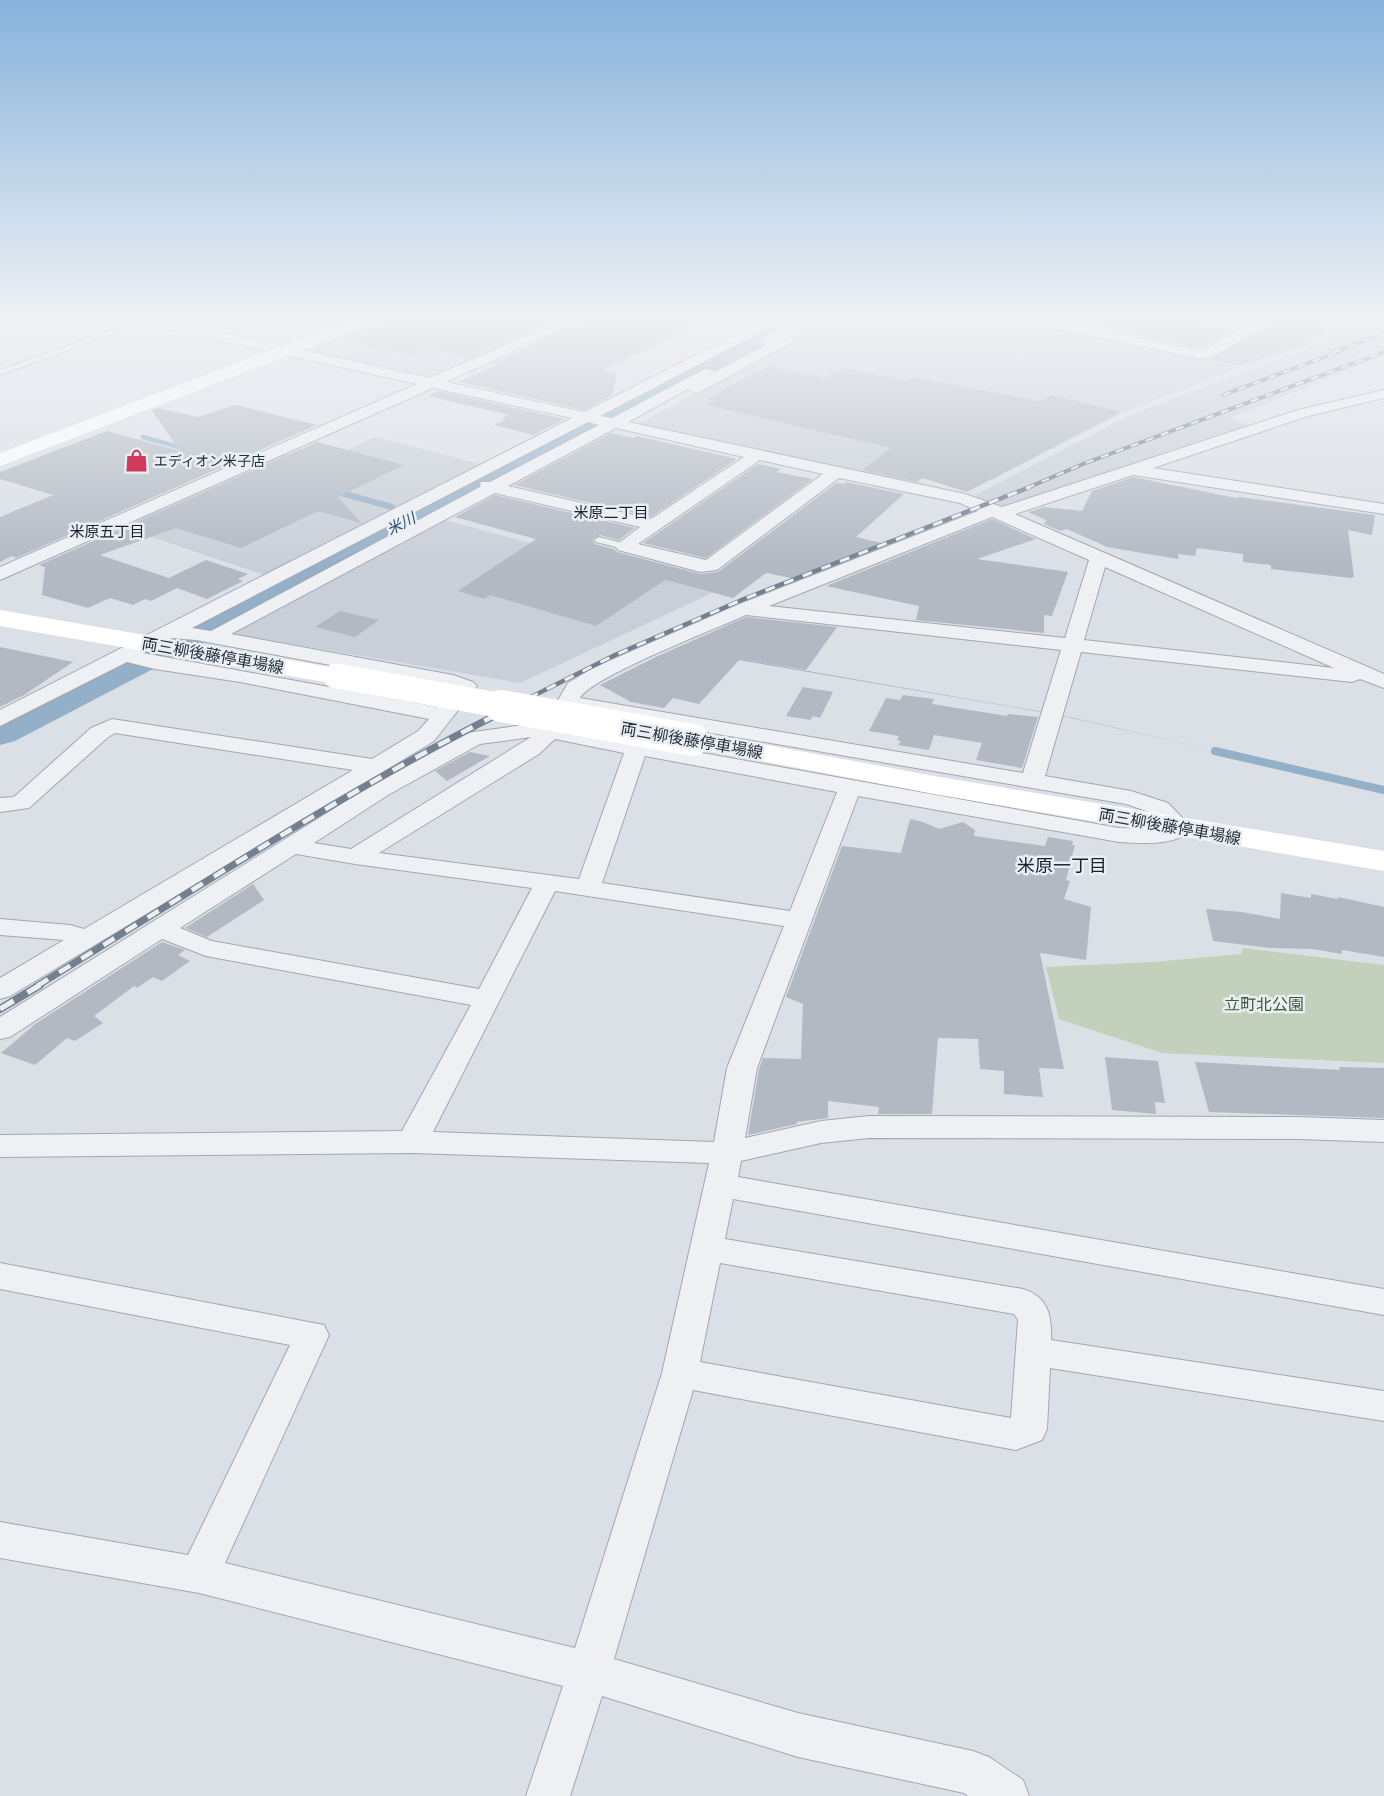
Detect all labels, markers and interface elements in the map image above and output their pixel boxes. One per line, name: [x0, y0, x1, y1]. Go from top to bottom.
shop icon: エディオン米子店: [123, 448, 149, 474]
place label: エディオン米子店: [154, 452, 265, 470]
district label: 米原二丁目: [573, 503, 649, 522]
water label: 米川: [383, 507, 420, 539]
district label: 米原五丁目: [69, 522, 145, 541]
street label: 両三柳後藤停車場線: [140, 633, 286, 677]
street label: 両三柳後藤停車場線: [619, 718, 765, 762]
street label: 両三柳後藤停車場線: [1097, 804, 1243, 848]
district label: 米原一丁目: [1017, 854, 1107, 877]
park label: 立町北公園: [1224, 994, 1304, 1014]

